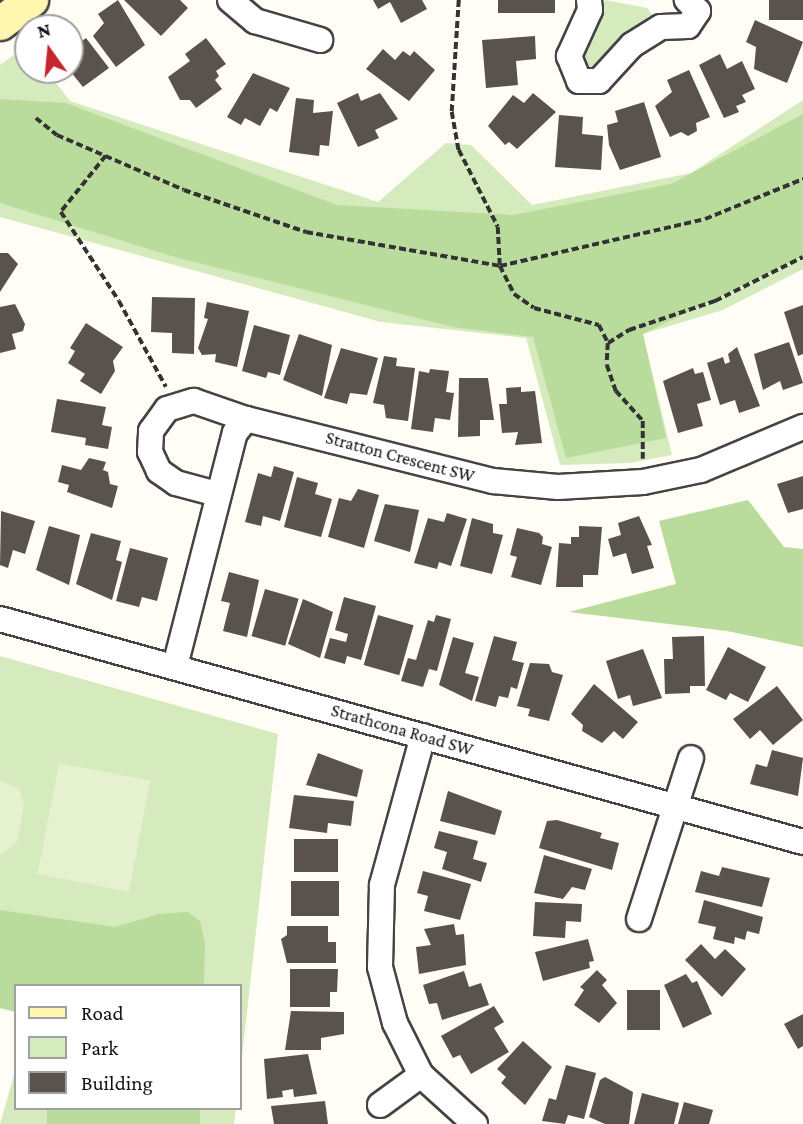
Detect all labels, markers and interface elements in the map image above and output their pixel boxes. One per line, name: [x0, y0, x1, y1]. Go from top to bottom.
north arrow: [14, 14, 84, 84]
text: N: [35, 18, 53, 42]
street label: Stratton Crescent SW: [323, 427, 477, 487]
street label: Strathcona Road SW: [329, 699, 475, 761]
legend: [14, 984, 242, 1110]
text: Road: [81, 1001, 124, 1025]
text: Park: [81, 1036, 118, 1060]
text: Building: [81, 1071, 153, 1095]

